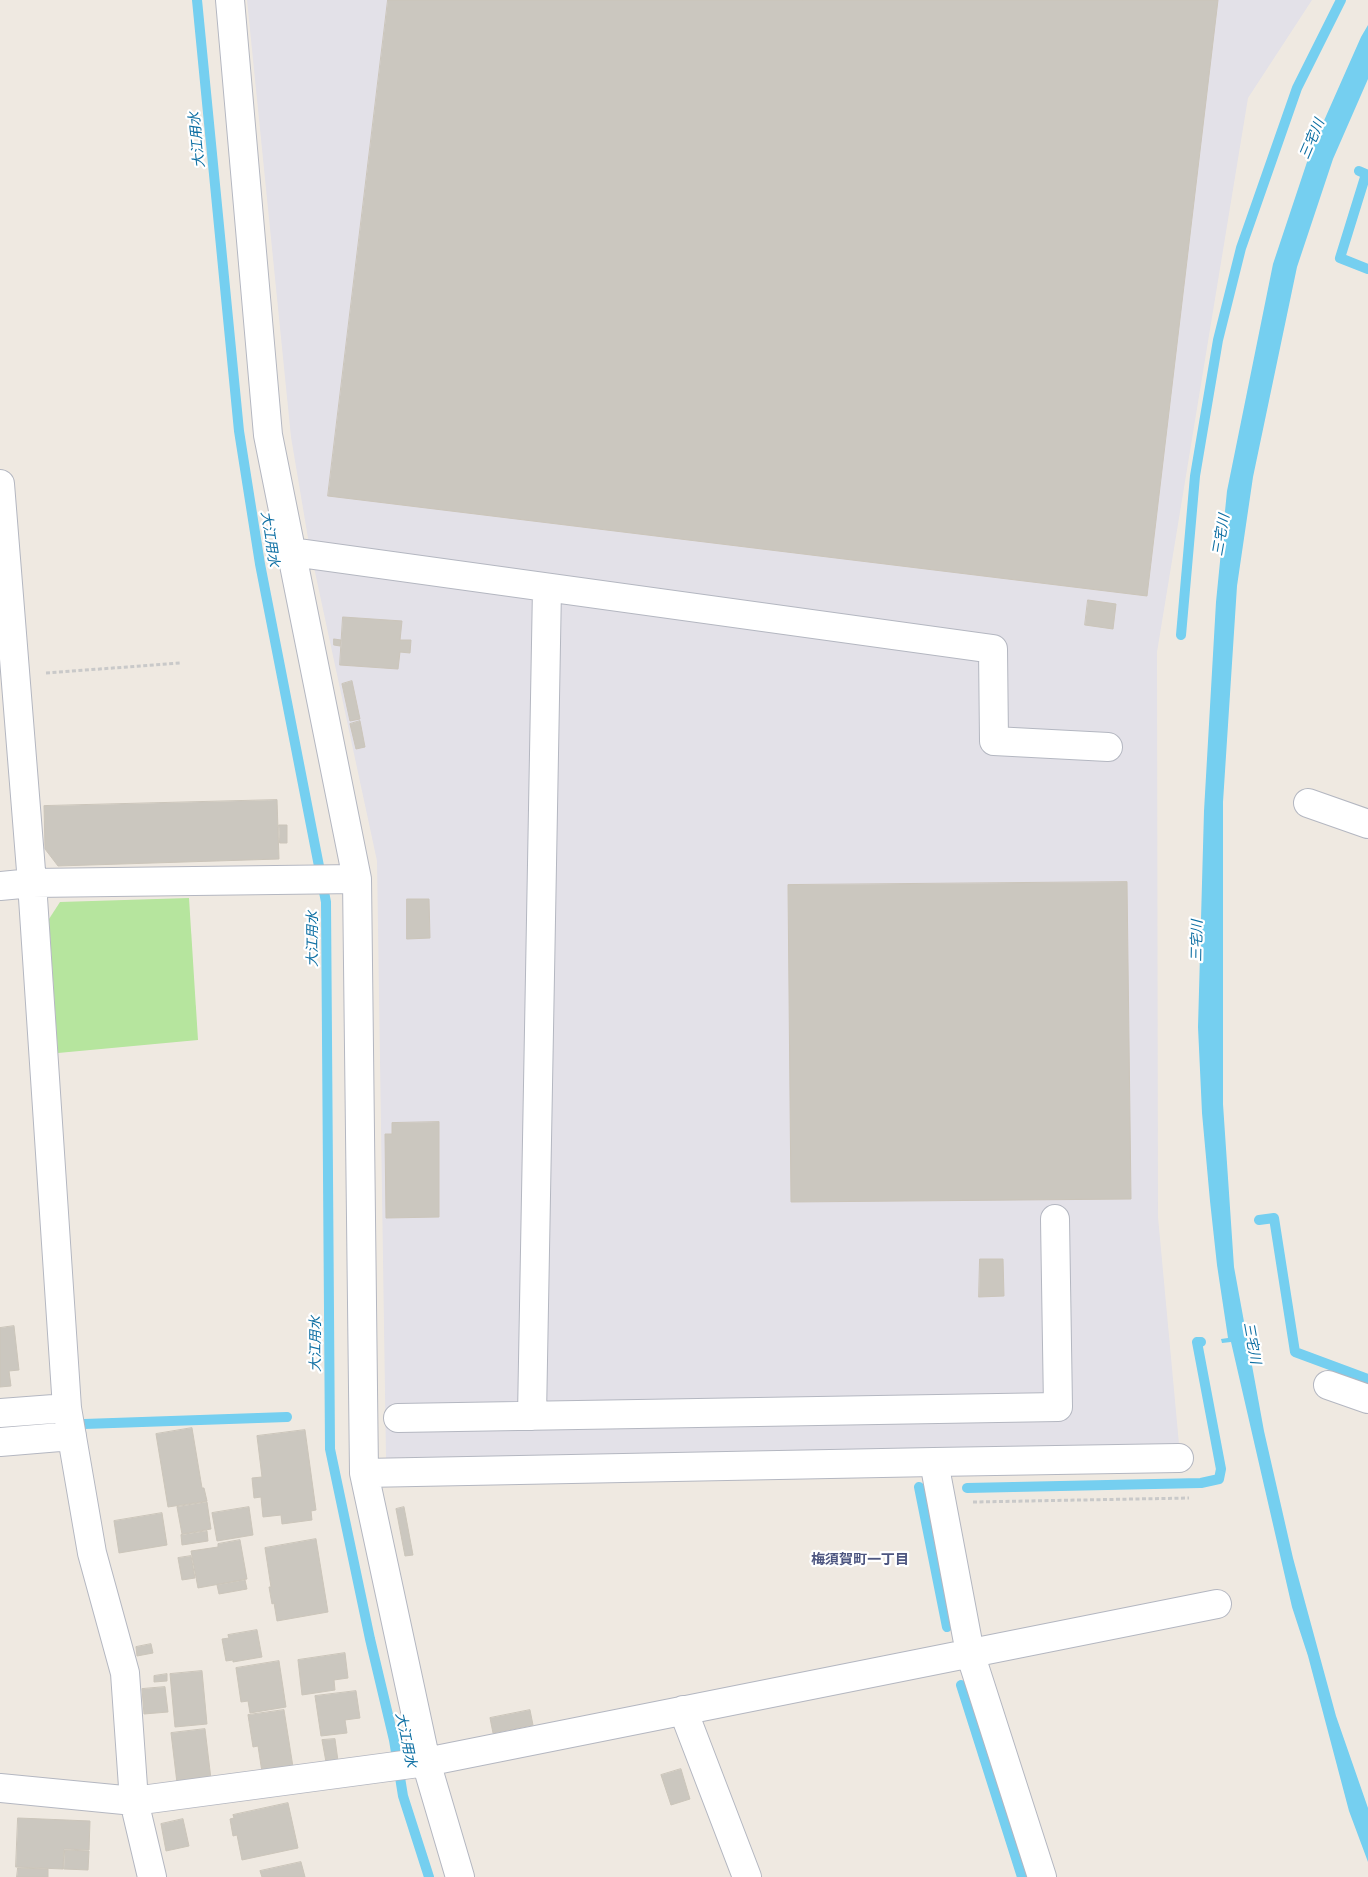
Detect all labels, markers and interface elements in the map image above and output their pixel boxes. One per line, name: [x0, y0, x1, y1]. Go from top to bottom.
water label: 大江用水: [186, 111, 208, 169]
water label: 三宅川: [1296, 116, 1328, 162]
water label: 大江用水: [257, 510, 283, 568]
water label: 三宅川: [1209, 513, 1233, 557]
water label: 大江用水: [305, 911, 321, 967]
water label: 三宅川: [1188, 920, 1206, 962]
water label: 大江用水: [308, 1316, 324, 1372]
water label: 三宅川: [1240, 1321, 1264, 1365]
district label: 梅須賀町一丁目: [811, 1552, 909, 1568]
water label: 大江用水: [392, 1711, 420, 1769]

